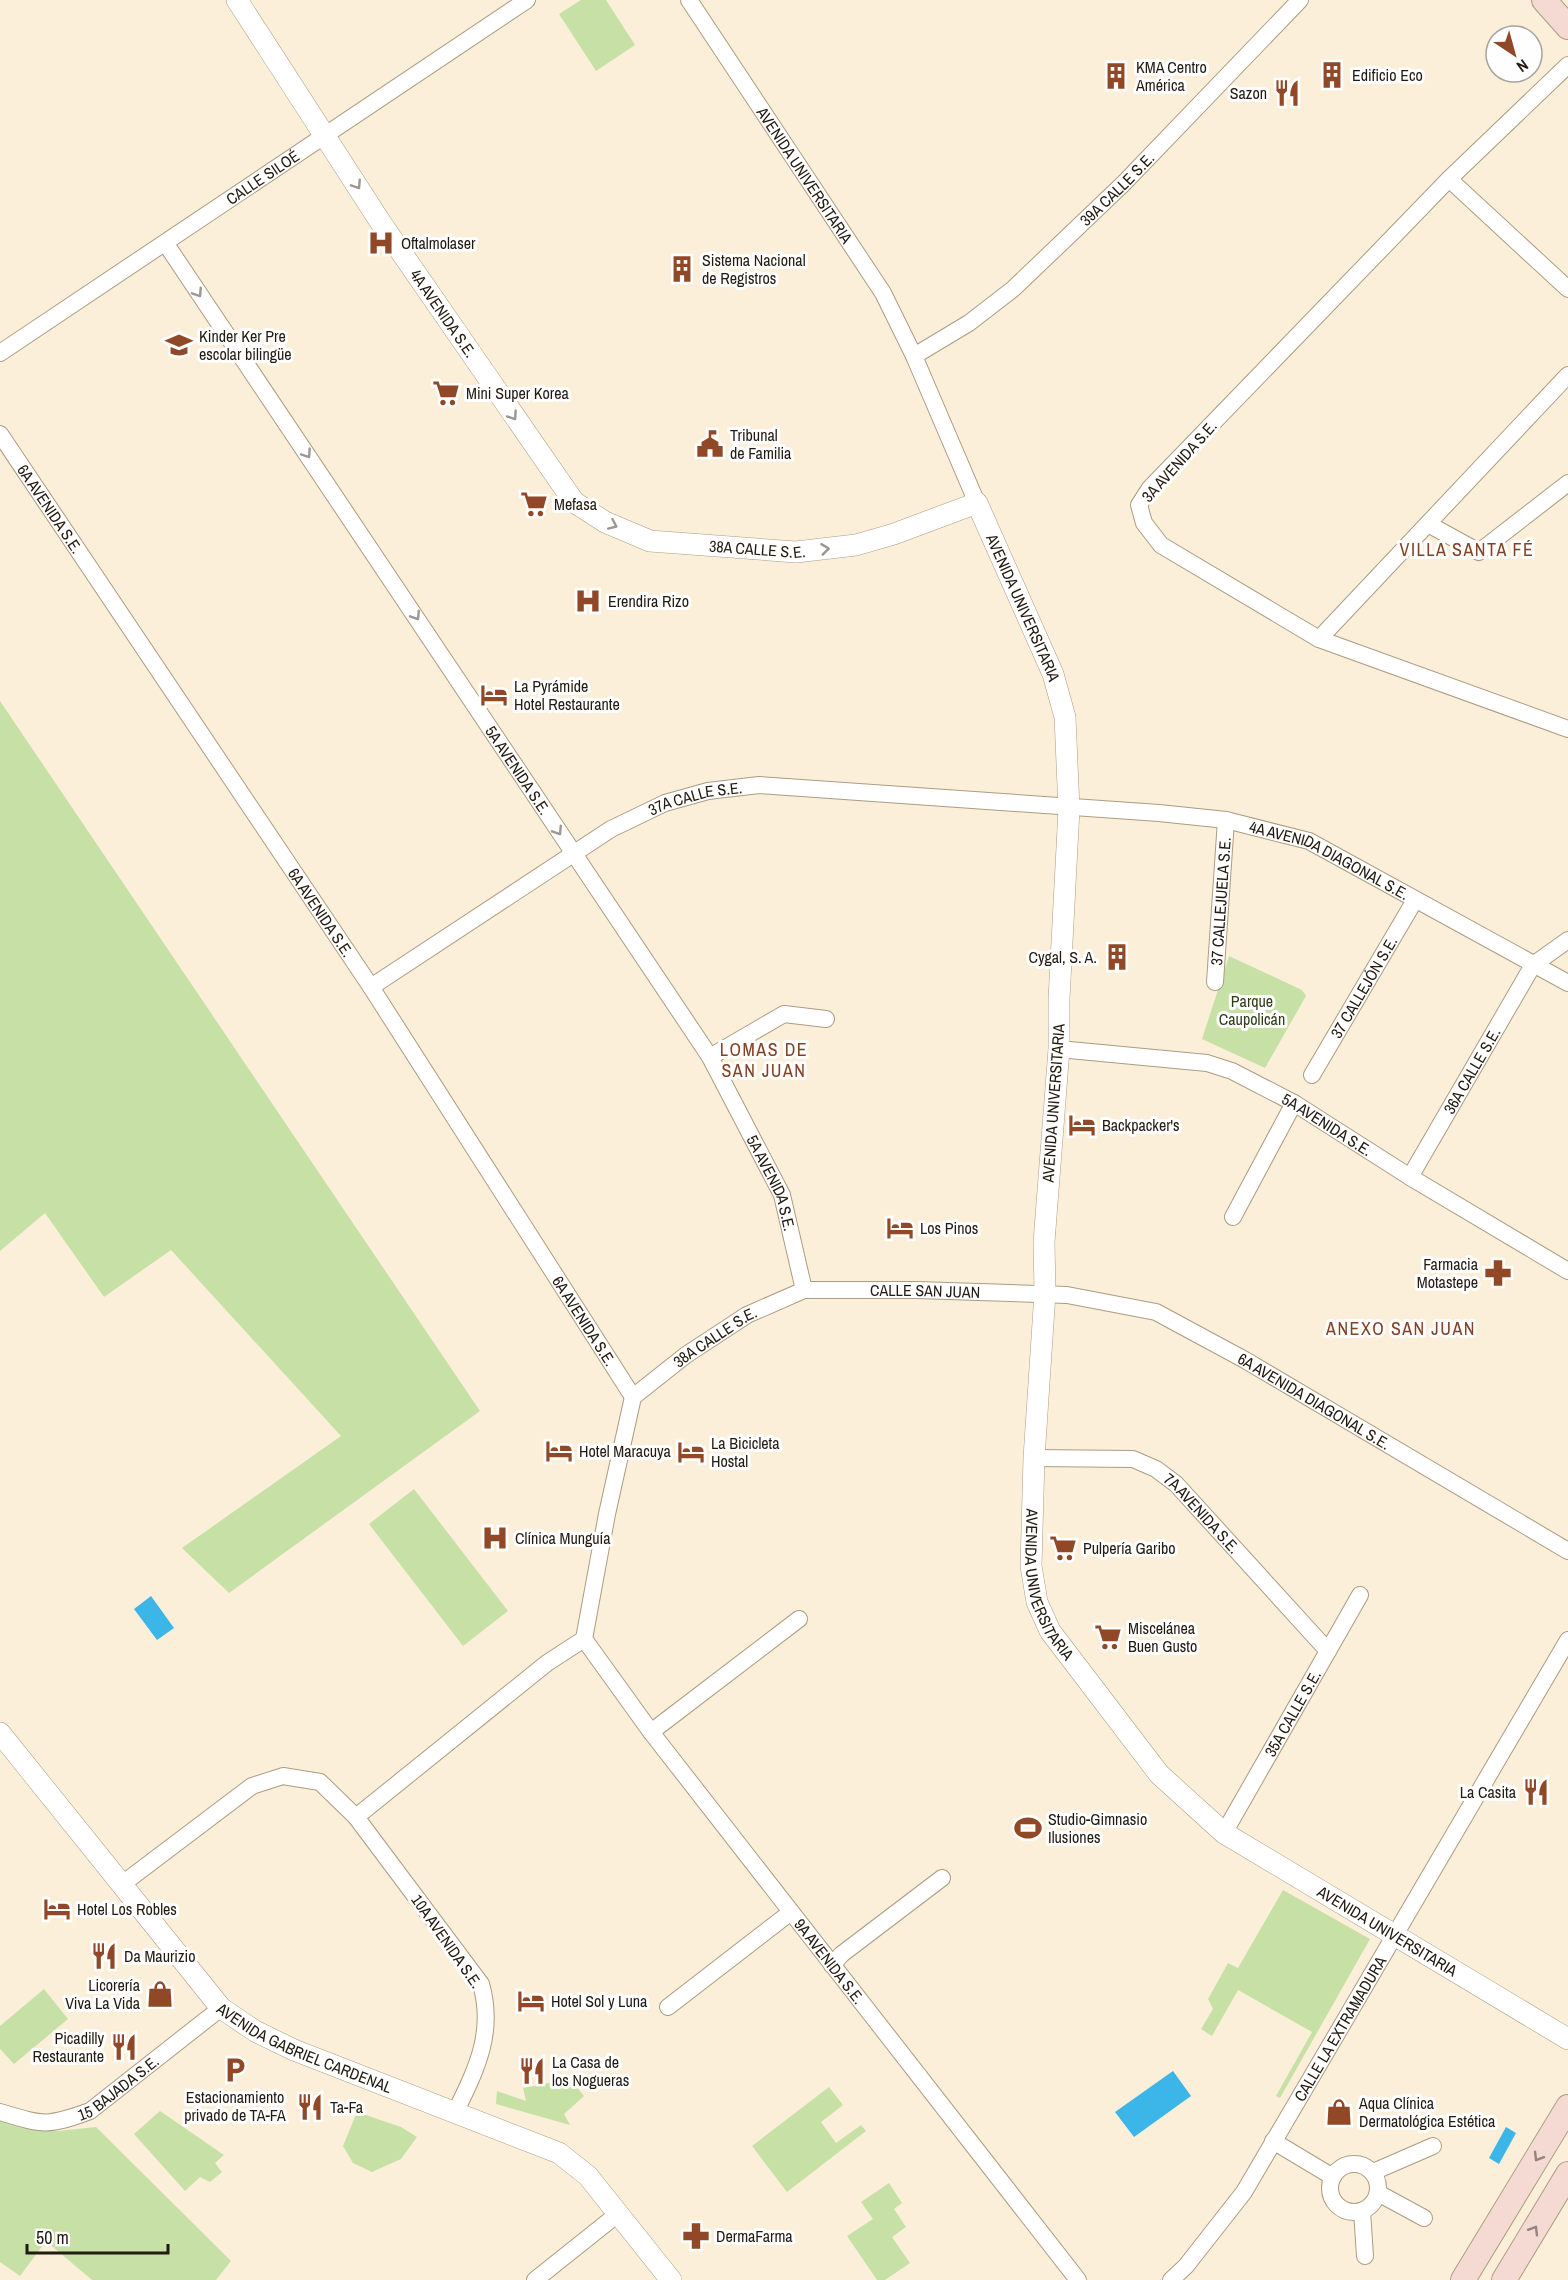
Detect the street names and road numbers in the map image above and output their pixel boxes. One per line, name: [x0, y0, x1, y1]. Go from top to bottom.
street label: AVENIDA UNIVERSITARIA: [751, 102, 858, 248]
street label: CALLE SILOÉ: [222, 145, 304, 210]
street label: 39A CALLE S.E.: [1075, 147, 1159, 231]
street label: 4A AVENIDA S.E.: [405, 265, 482, 362]
street label: 3A AVENIDA S.E.: [1136, 416, 1222, 506]
street label: 6A AVENIDA S.E.: [12, 460, 88, 558]
street label: AVENIDA UNIVERSITARIA: [981, 529, 1066, 684]
street label: 38A CALLE S.E.: [708, 534, 807, 563]
street label: 5A AVENIDA S.E.: [480, 721, 556, 819]
street label: 37A CALLE S.E.: [644, 776, 743, 820]
street label: 4A AVENIDA DIAGONAL S.E.: [1247, 815, 1413, 905]
street label: 37 CALLEJUELA S.E.: [1205, 836, 1236, 966]
street label: 6A AVENIDA S.E.: [283, 864, 359, 961]
street label: 37 CALLEJÓN S.E.: [1325, 932, 1402, 1042]
street label: AVENIDA UNIVERSITARIA: [1036, 1023, 1070, 1184]
street label: 36A CALLE S.E.: [1438, 1023, 1505, 1118]
street label: 5A AVENIDA S.E.: [1278, 1088, 1376, 1161]
street label: 5A AVENIDA S.E.: [742, 1131, 801, 1233]
street label: 6A AVENIDA S.E.: [547, 1272, 621, 1370]
street label: CALLE SAN JUAN: [870, 1279, 981, 1303]
street label: 38A CALLE S.E.: [668, 1301, 760, 1372]
street label: 6A AVENIDA DIAGONAL S.E.: [1234, 1347, 1395, 1455]
street label: 7A AVENIDA S.E.: [1159, 1468, 1245, 1558]
street label: AVENIDA UNIVERSITARIA: [1020, 1507, 1079, 1665]
street label: 35A CALLE S.E.: [1259, 1666, 1326, 1760]
street label: AVENIDA UNIVERSITARIA: [1313, 1880, 1462, 1981]
street label: 10A AVENIDA S.E.: [406, 1890, 488, 1992]
street label: 9A AVENIDA S.E.: [789, 1914, 870, 2008]
street label: CALLE LA EXTRAMADURA: [1289, 1952, 1391, 2105]
street label: AVENIDA GABRIEL CARDENAL: [212, 1997, 396, 2098]
street label: 15 BAJADA S.E.: [74, 2050, 163, 2126]

